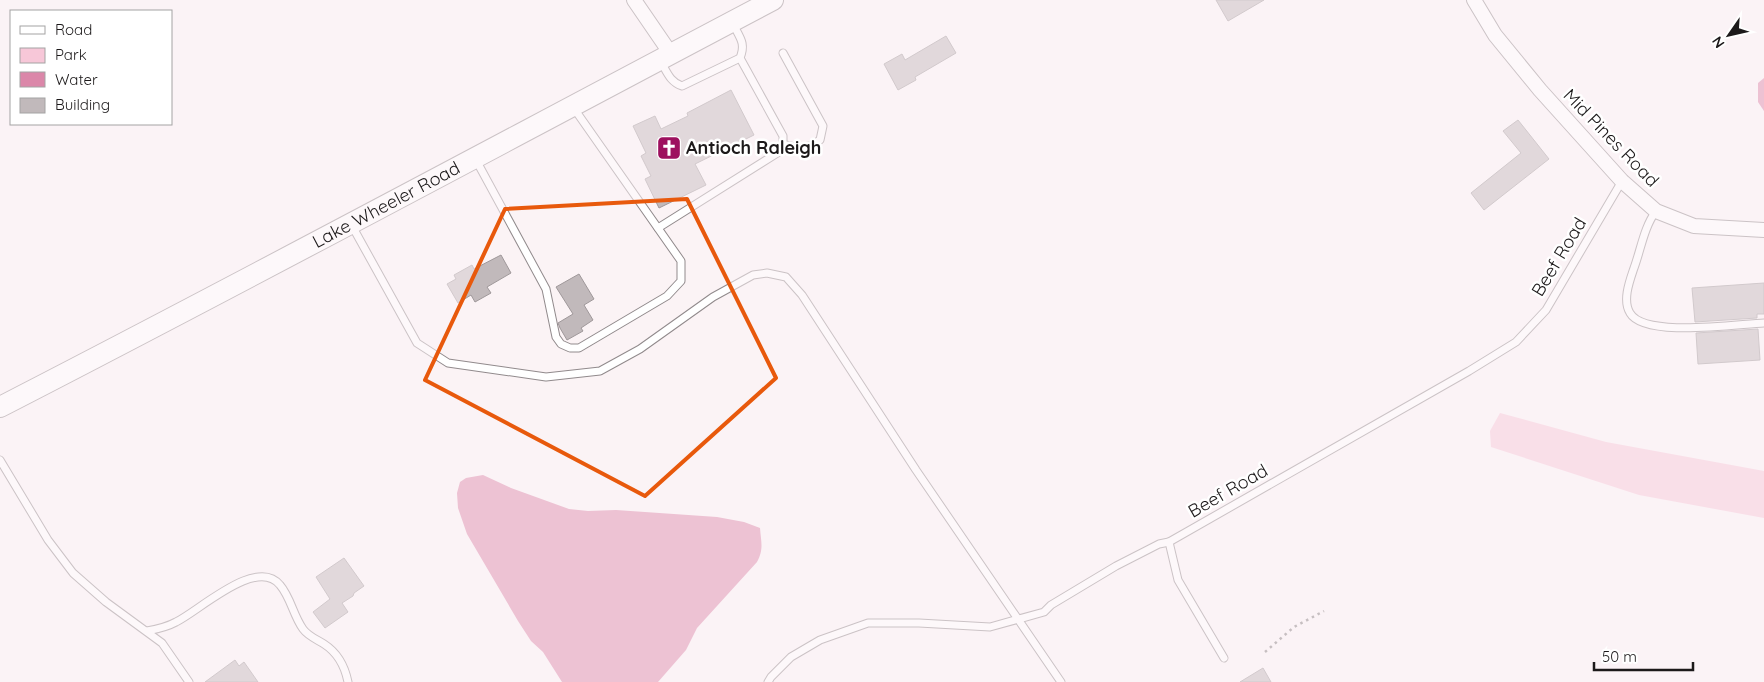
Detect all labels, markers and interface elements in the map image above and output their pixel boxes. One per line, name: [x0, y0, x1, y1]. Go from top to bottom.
legend: [10, 10, 172, 125]
north arrow: [1704, 10, 1754, 60]
text: Road: [55, 20, 92, 39]
text: N: [1708, 33, 1729, 52]
text: Park: [55, 45, 87, 64]
text: Water: [55, 70, 98, 89]
street label: Mid Pines Road: [1559, 84, 1664, 192]
text: Building: [55, 95, 110, 114]
church icon: Antioch Raleigh: [656, 135, 682, 161]
place label: Antioch Raleigh: [686, 136, 821, 159]
street label: Lake Wheeler Road: [308, 156, 464, 253]
street label: Beef Road: [1526, 213, 1591, 300]
street label: Beef Road: [1184, 459, 1272, 523]
scale bar: [1594, 640, 1693, 672]
text: 50 m: [1602, 647, 1637, 666]

